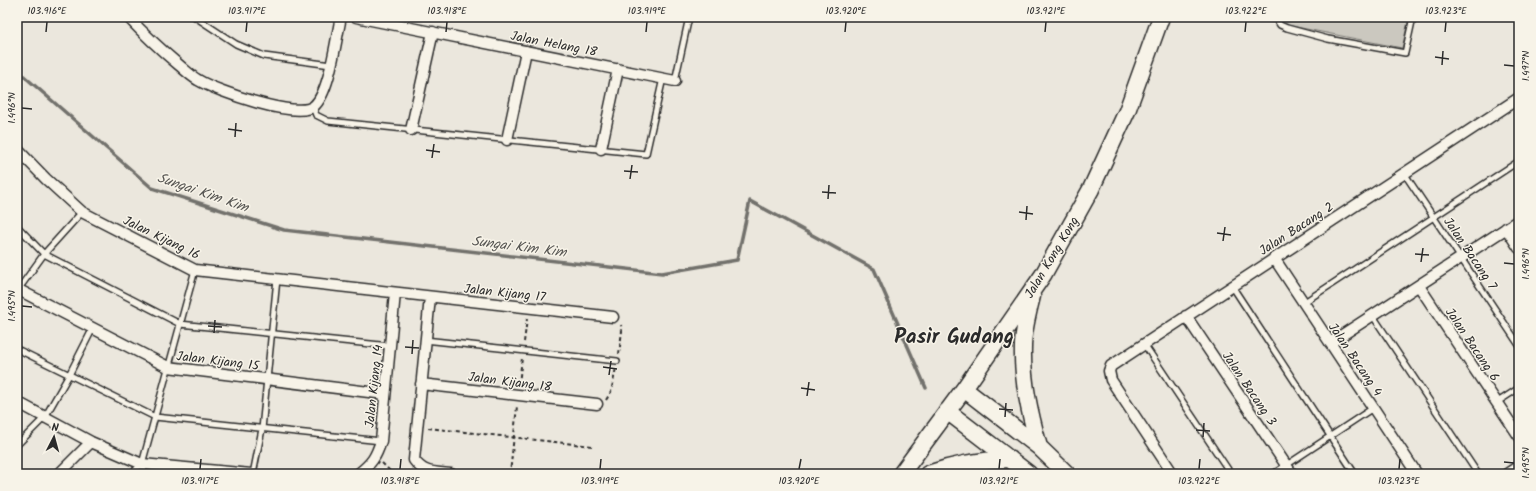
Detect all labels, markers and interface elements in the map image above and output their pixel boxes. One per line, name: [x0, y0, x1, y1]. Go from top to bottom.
text: 103.916°E: [27, 3, 68, 19]
text: 103.917°E: [228, 3, 267, 19]
text: 103.918°E: [427, 3, 468, 19]
text: 103.919°E: [628, 3, 667, 19]
text: 103.920°E: [825, 3, 868, 19]
text: 103.921°E: [1026, 3, 1067, 19]
text: 103.922°E: [1225, 3, 1268, 19]
text: 103.923°E: [1425, 3, 1468, 19]
street label: Jalan Helang 18: [509, 26, 599, 63]
text: 1.497°N: [1518, 50, 1534, 81]
text: 1.496°N: [4, 92, 20, 124]
water label: Sungai Kim Kim: [154, 167, 253, 219]
street label: Jalan Bacang 2: [1255, 197, 1338, 261]
street label: Jalan Kijang 16: [119, 211, 203, 266]
street label: Jalan Kong Kong: [1020, 213, 1085, 303]
street label: Jalan Bacang 7: [1438, 213, 1503, 295]
water label: Sungai Kim Kim: [470, 230, 569, 264]
text: 1.496°N: [1518, 248, 1534, 280]
street label: Jalan Kijang 17: [463, 279, 548, 308]
text: 1.495°N: [4, 290, 20, 322]
street label: Jalan Bacang 6: [1439, 304, 1504, 386]
street label: Jalan Bacang 4: [1322, 319, 1387, 401]
district label: Pasir Gudang: [894, 321, 1014, 354]
street label: Jalan Kijang 14: [360, 344, 389, 429]
street label: Jalan Kijang 15: [175, 346, 261, 377]
street label: Jalan Bacang 3: [1216, 347, 1281, 430]
street label: Jalan Kijang 18: [467, 367, 553, 398]
north arrow: [34, 417, 74, 457]
text: N: [51, 419, 59, 437]
text: 1.495°N: [1518, 447, 1534, 479]
text: 103.917°E: [181, 473, 220, 489]
text: 103.918°E: [380, 473, 421, 489]
text: 103.919°E: [581, 473, 620, 489]
text: 103.920°E: [778, 473, 821, 489]
text: 103.921°E: [979, 473, 1020, 489]
text: 103.922°E: [1178, 473, 1221, 489]
text: 103.923°E: [1378, 473, 1421, 489]

